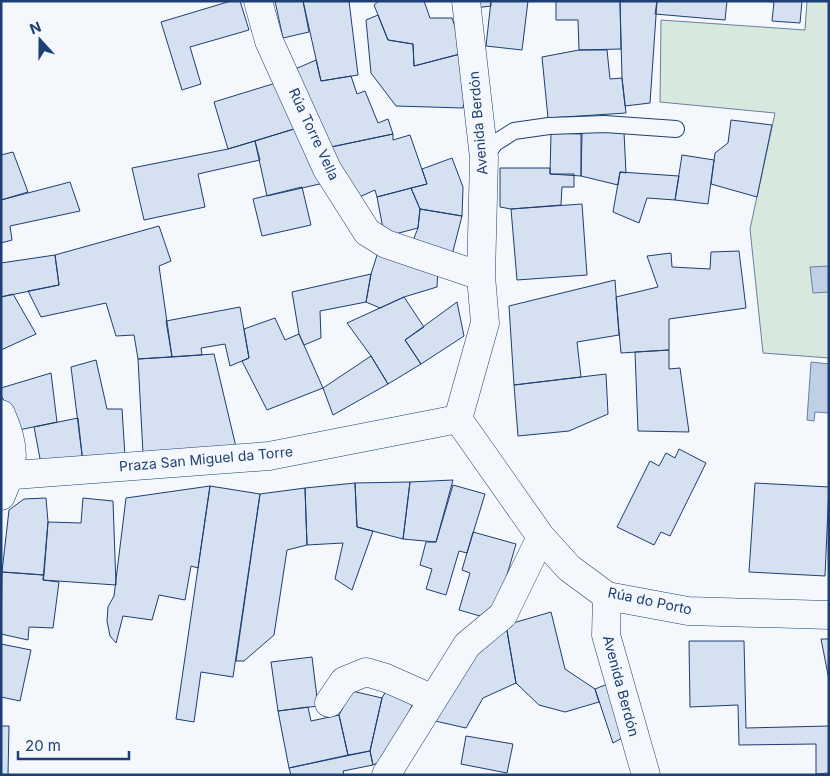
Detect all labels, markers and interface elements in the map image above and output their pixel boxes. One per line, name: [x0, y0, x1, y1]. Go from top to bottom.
north arrow: [15, 15, 65, 65]
text: N: [27, 18, 43, 37]
street label: Avenida Berdón: [464, 70, 491, 176]
street label: Rúa Torre Vella: [286, 85, 343, 183]
street label: Praza San Miguel da Torre: [118, 442, 294, 475]
street label: Rúa do Porto: [606, 583, 694, 618]
street label: Avenida Berdón: [600, 633, 643, 738]
scale bar: [18, 728, 129, 760]
text: 20 m: [25, 736, 61, 755]

